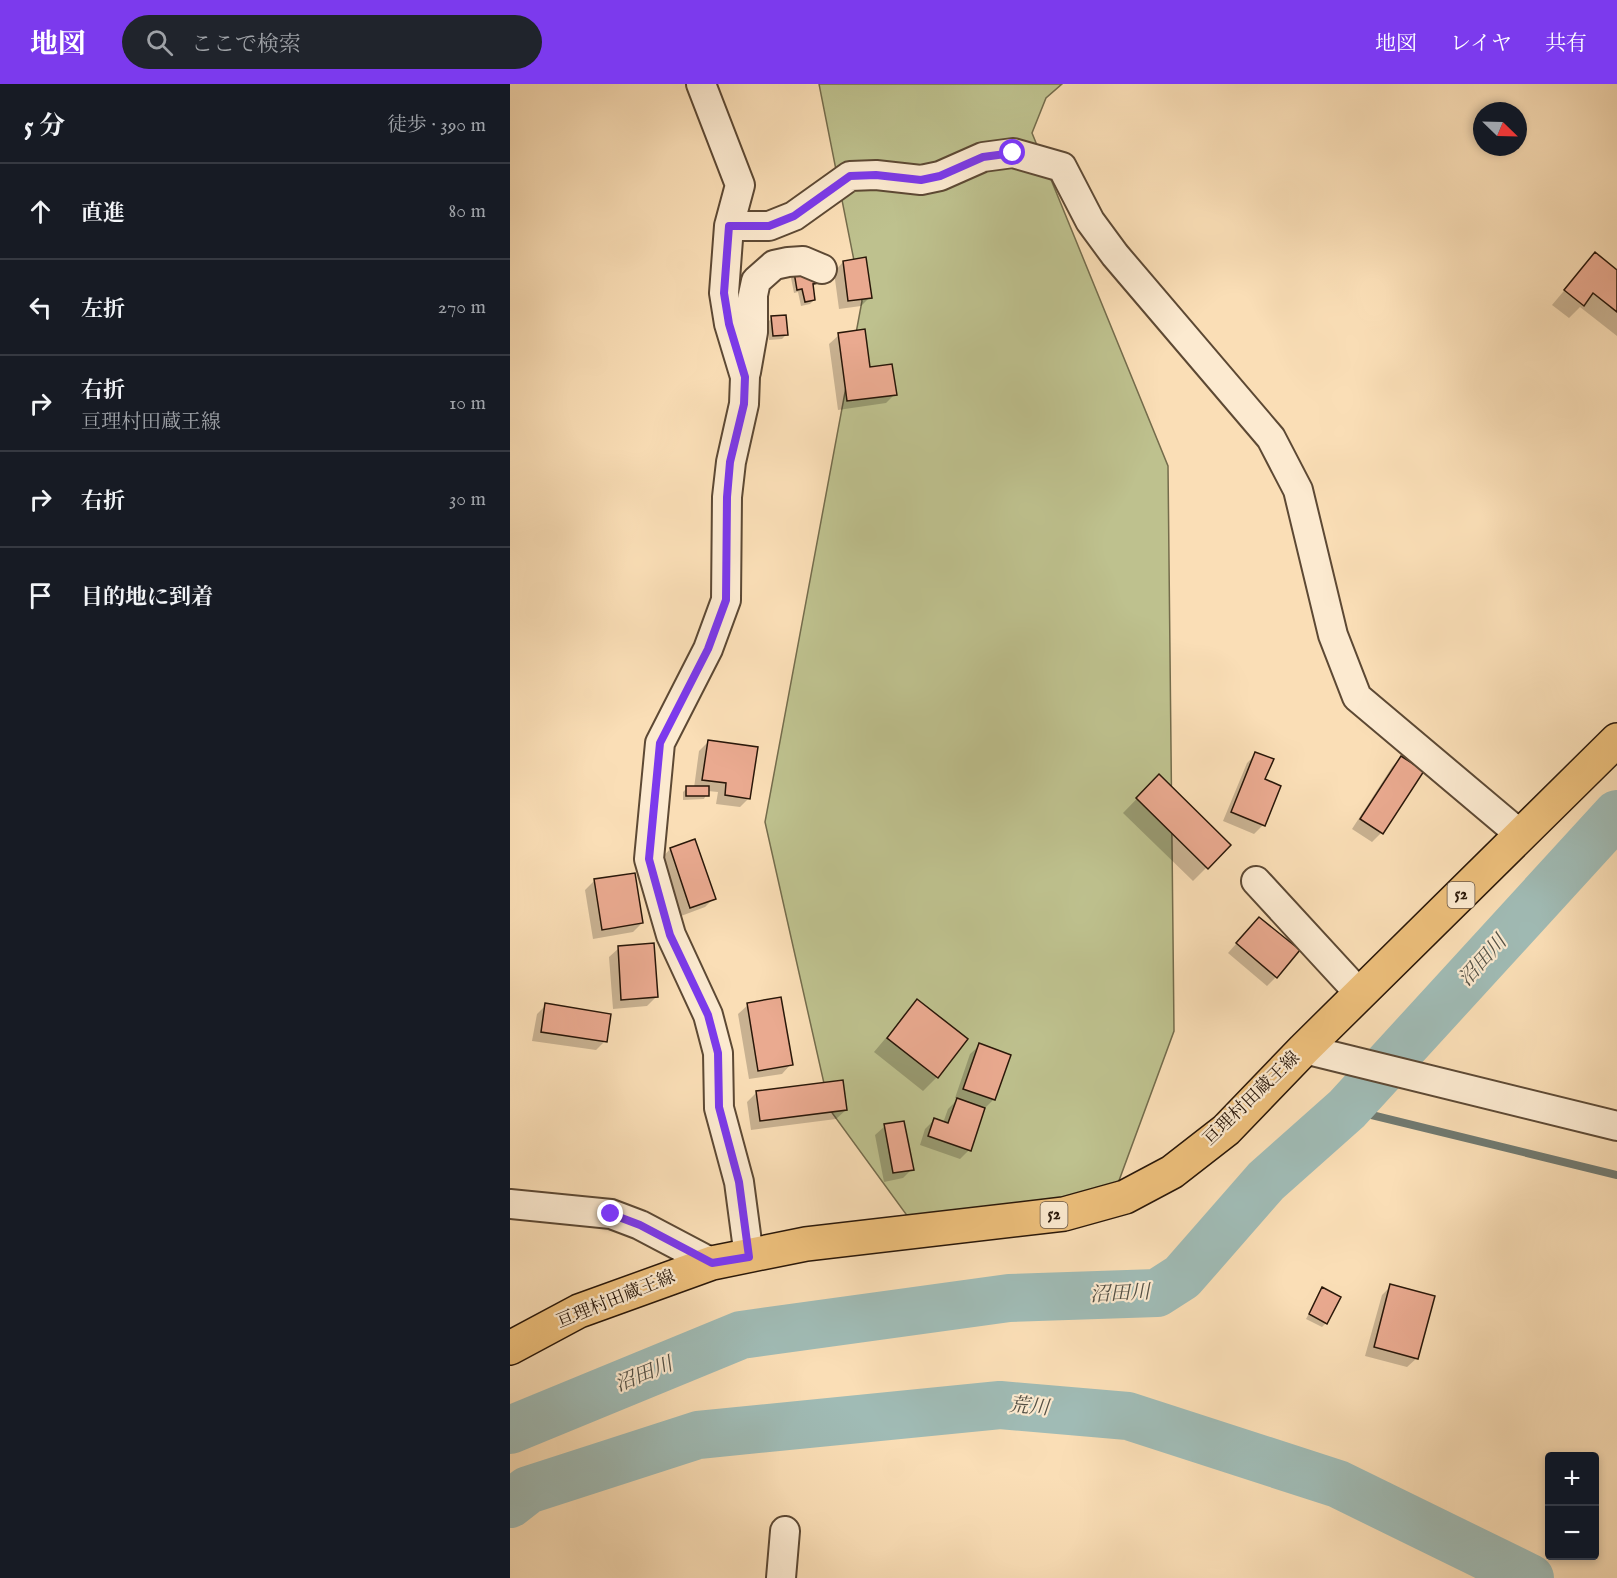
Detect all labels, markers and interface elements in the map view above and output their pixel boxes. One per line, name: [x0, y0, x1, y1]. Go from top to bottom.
search box: [122, 15, 542, 69]
icon: search: [143, 26, 176, 59]
text: 地図: [30, 28, 86, 63]
text: ここで検索: [191, 31, 301, 59]
text: 地図: [1375, 31, 1417, 58]
text: レイヤ: [1450, 31, 1512, 58]
text: 共有: [1545, 31, 1587, 58]
north arrow: [1473, 102, 1527, 156]
text: 5 分: [24, 110, 65, 143]
text: 徒歩 · 390 m: [387, 113, 486, 138]
route start: [999, 139, 1025, 165]
icon: ahead: [24, 195, 57, 228]
text: 80 m: [449, 199, 486, 224]
text: 直進: [81, 200, 125, 228]
icon: left: [24, 291, 57, 324]
text: 270 m: [438, 295, 486, 320]
text: 左折: [81, 296, 125, 324]
text: 右折: [81, 377, 125, 405]
icon: right: [24, 387, 57, 420]
text: 10 m: [449, 391, 486, 416]
text: 亘理村田蔵王線: [81, 410, 221, 435]
icon: right: [24, 483, 57, 516]
text: 30 m: [449, 487, 486, 512]
text: 右折: [81, 488, 125, 516]
icon: arrive: [24, 579, 57, 612]
text: 目的地に到着: [81, 584, 213, 612]
road number: 52: [1448, 882, 1474, 908]
water label: 沼田川: [1454, 929, 1514, 992]
street label: 亘理村田蔵王線: [1199, 1047, 1305, 1151]
route end: [597, 1200, 623, 1226]
road number: 52: [1040, 1202, 1068, 1228]
street label: 亘理村田蔵王線: [553, 1266, 679, 1334]
water label: 沼田川: [1089, 1280, 1153, 1308]
water label: 沼田川: [612, 1351, 678, 1398]
water label: 荒川: [1008, 1393, 1052, 1421]
map controls: [1545, 1452, 1599, 1560]
button: +: [1545, 1452, 1599, 1506]
button: −: [1545, 1506, 1599, 1560]

